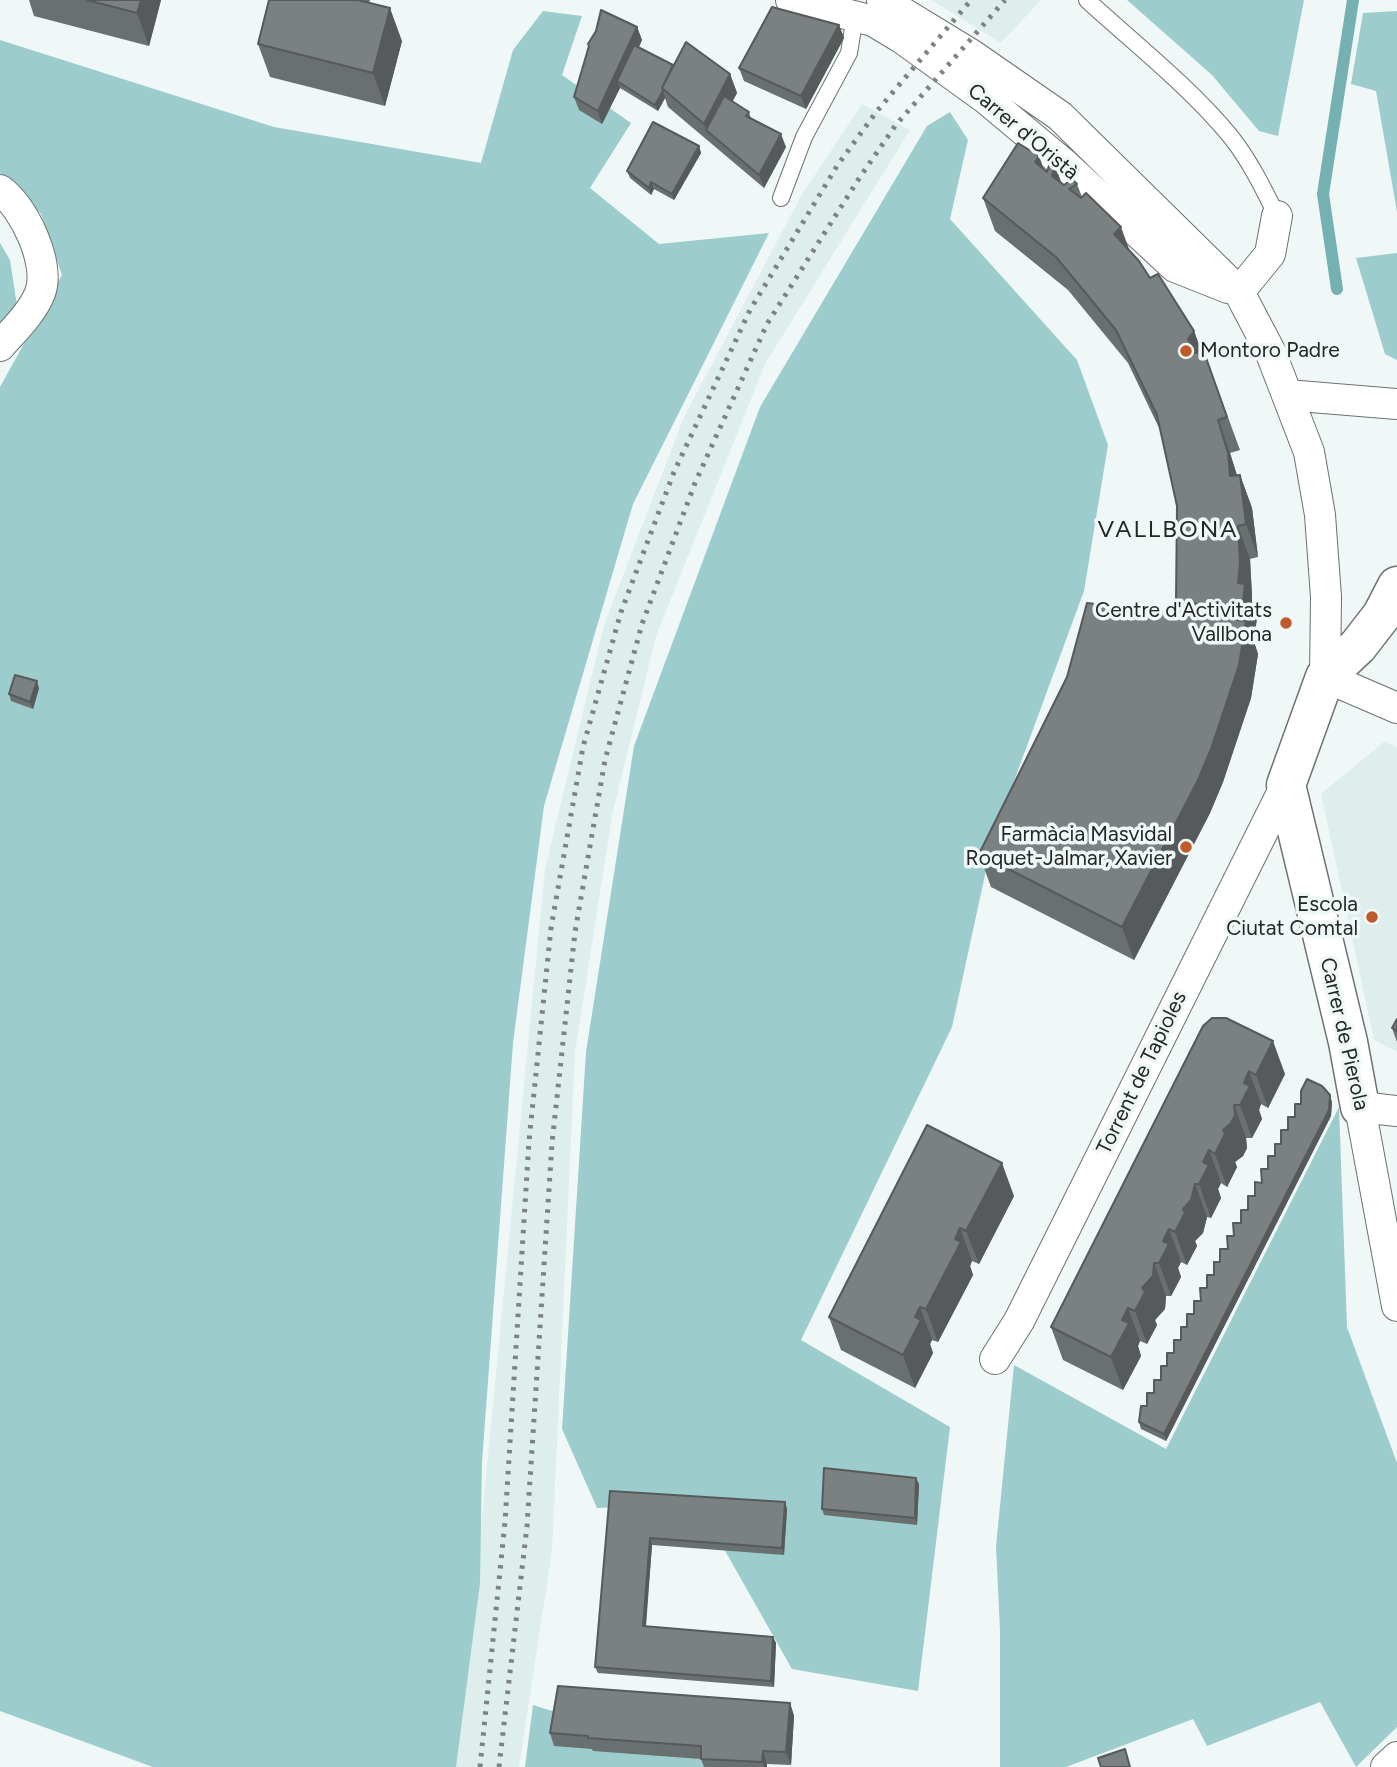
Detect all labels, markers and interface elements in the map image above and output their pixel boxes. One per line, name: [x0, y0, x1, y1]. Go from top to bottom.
street label: Carrer d'Oristà: [962, 78, 1084, 186]
place label: Montoro Padre: [1200, 338, 1340, 364]
marker: Montoro Padre: [1178, 343, 1194, 359]
district label: VALLBONA: [1099, 516, 1237, 544]
place label: Centre d'Activitats Vallbona: [1095, 598, 1272, 648]
marker: Centre d'Activitats Vallbona: [1278, 615, 1294, 631]
place label: Farmàcia Masvidal Roquet-Jalmar, Xavier: [966, 822, 1172, 872]
marker: Farmàcia Masvidal Roquet-Jalmar, Xavier: [1178, 839, 1194, 855]
place label: Escola Ciutat Comtal: [1226, 892, 1358, 942]
marker: Escola Ciutat Comtal: [1364, 909, 1380, 925]
street label: Carrer de Pierola: [1314, 955, 1374, 1113]
street label: Torrent de Tapioles: [1092, 987, 1192, 1159]

